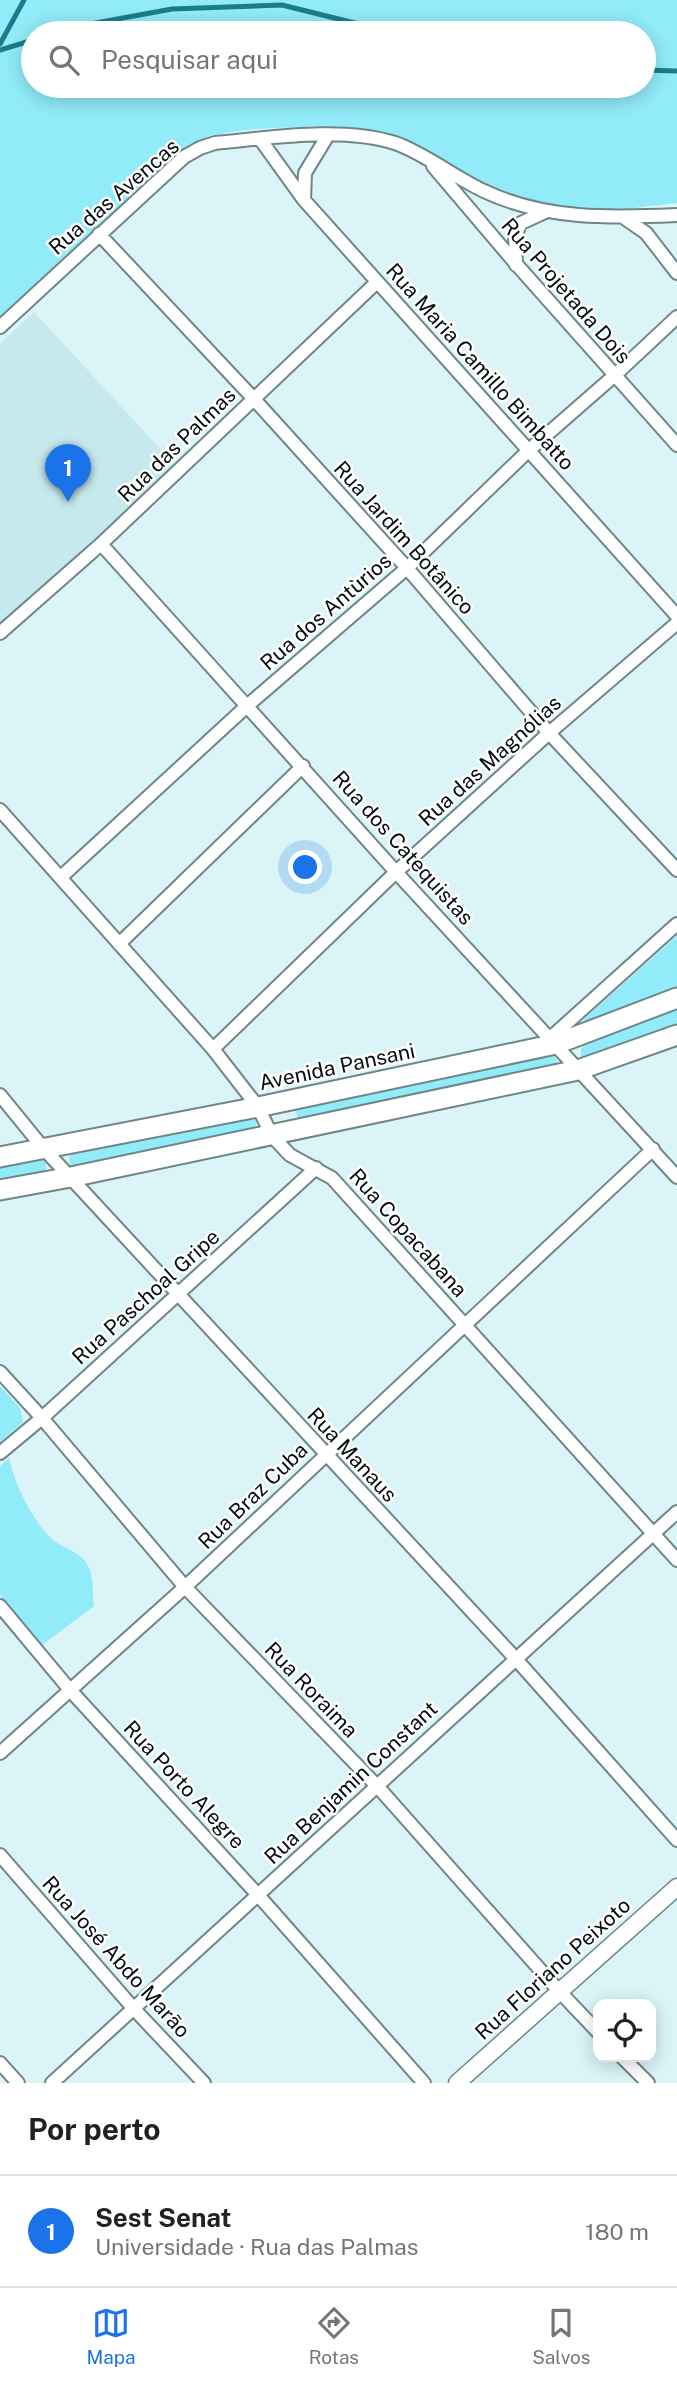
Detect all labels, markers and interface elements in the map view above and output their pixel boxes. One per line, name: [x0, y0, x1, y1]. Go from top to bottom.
search box: [21, 21, 656, 98]
icon: search: [45, 41, 83, 79]
text: Pesquisar aqui: [101, 44, 278, 75]
street label: Rua das Avencas: [44, 133, 184, 260]
street label: Rua Projetada Dois: [496, 213, 636, 368]
street label: Rua Maria Camillo Bimbatto: [381, 258, 580, 475]
street label: Rua das Palmas: [113, 382, 241, 507]
pin: 1: [45, 444, 91, 502]
street label: Rua Jardim Botânico: [329, 456, 480, 620]
street label: Rua dos Antùrios: [255, 548, 396, 675]
street label: Rua das Magnólias: [413, 690, 566, 831]
street label: Rua dos Catequistas: [328, 766, 479, 930]
your location: [288, 850, 322, 884]
street label: Avenida Pansani: [257, 1038, 417, 1095]
street label: Rua Copacabana: [344, 1163, 472, 1302]
street label: Rua Paschoal Gripe: [67, 1224, 225, 1369]
street label: Rua Manaus: [302, 1402, 402, 1507]
street label: Rua Braz Cuba: [193, 1437, 313, 1554]
street label: Rua Roraima: [260, 1637, 363, 1743]
street label: Rua Benjamin Constant: [259, 1696, 442, 1869]
street label: Rua Porto Alegre: [119, 1715, 250, 1854]
street label: Rua José Abdo Marão: [37, 1871, 195, 2043]
street label: Rua Floriano Peixoto: [470, 1892, 635, 2045]
map controls: [593, 1999, 656, 2062]
button: locate: [593, 1999, 656, 2062]
text: Por perto: [28, 2111, 160, 2147]
text: Sest Senat: [95, 2202, 231, 2233]
text: 1: [46, 2218, 56, 2245]
text: 180 m: [585, 2218, 649, 2245]
text: Universidade · Rua das Palmas: [95, 2233, 418, 2260]
tab: Mapa: [87, 2304, 136, 2368]
tab: Rotas: [309, 2304, 359, 2368]
tab: Salvos: [532, 2304, 590, 2368]

